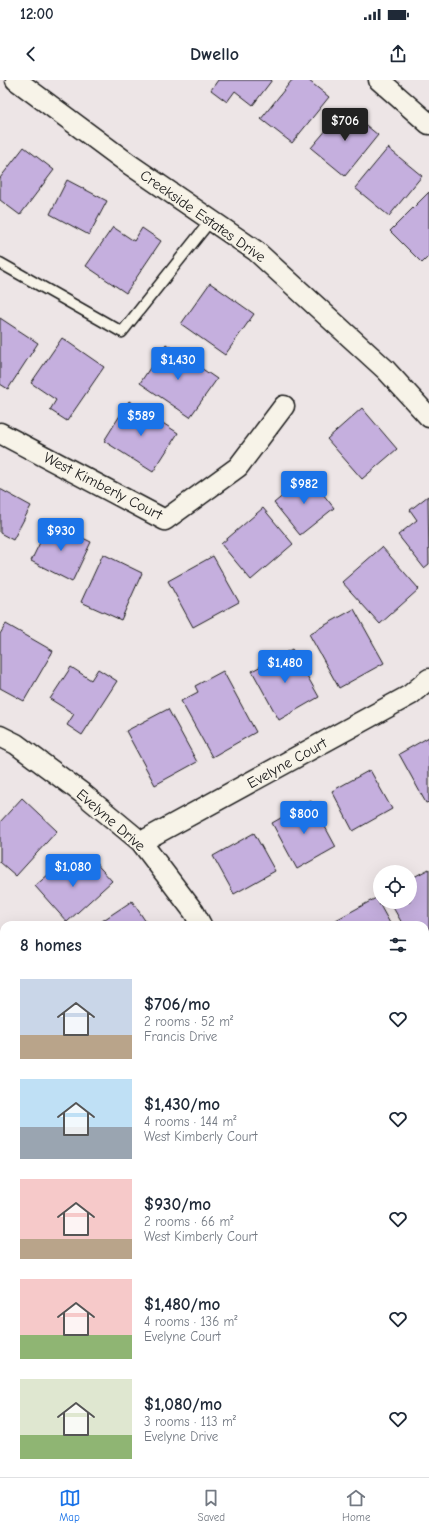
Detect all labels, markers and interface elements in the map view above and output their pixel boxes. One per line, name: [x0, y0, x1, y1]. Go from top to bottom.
text: 12:00: [20, 5, 54, 23]
icon: back: [20, 43, 42, 65]
icon: share: [387, 43, 409, 65]
text: Dwello: [190, 44, 239, 65]
pin: $706: [321, 108, 369, 142]
text: $706: [331, 113, 359, 128]
street label: Creekside Estates Drive: [137, 166, 270, 266]
pin: $1,430: [145, 347, 211, 381]
text: $1,430: [160, 352, 196, 367]
pin: $589: [117, 403, 165, 437]
text: $589: [127, 408, 155, 423]
street label: West Kimberly Court: [41, 448, 166, 524]
pin: $982: [280, 471, 328, 505]
text: $982: [290, 476, 318, 491]
pin: $930: [37, 518, 85, 552]
text: $930: [47, 523, 75, 538]
pin: $1,480: [252, 650, 318, 684]
text: $1,480: [267, 655, 303, 670]
street label: Evelyne Court: [244, 733, 331, 792]
street label: Evelyne Drive: [73, 785, 150, 855]
pin: $800: [280, 801, 328, 835]
text: $800: [289, 806, 319, 821]
pin: $1,080: [40, 854, 106, 888]
text: $1,080: [55, 859, 91, 874]
map controls: [373, 865, 417, 909]
button: locate: [373, 865, 417, 909]
icon: filters: [387, 934, 409, 956]
text: 8 homes: [20, 936, 82, 955]
icon: home: [52, 995, 100, 1043]
text: $706/mo: [144, 995, 210, 1014]
icon: heart: [387, 1008, 409, 1030]
text: 2 rooms · 52 m²: [144, 1014, 233, 1029]
text: Francis Drive: [144, 1029, 217, 1044]
icon: home: [52, 1095, 100, 1143]
text: $1,430/mo: [144, 1095, 220, 1114]
icon: heart: [387, 1108, 409, 1130]
text: 4 rooms · 144 m²: [144, 1114, 237, 1129]
text: West Kimberly Court: [144, 1129, 257, 1144]
icon: home: [52, 1195, 100, 1243]
text: $930/mo: [144, 1195, 211, 1214]
icon: heart: [387, 1208, 409, 1230]
text: 2 rooms · 66 m²: [144, 1214, 233, 1229]
text: West Kimberly Court: [144, 1229, 257, 1244]
icon: home: [52, 1295, 100, 1343]
text: $1,480/mo: [144, 1295, 220, 1314]
icon: heart: [387, 1308, 409, 1330]
text: 4 rooms · 136 m²: [144, 1314, 238, 1329]
text: Evelyne Court: [144, 1329, 221, 1344]
icon: home: [52, 1395, 100, 1443]
text: $1,080/mo: [144, 1395, 222, 1414]
icon: heart: [387, 1408, 409, 1430]
text: 3 rooms · 113 m²: [144, 1414, 236, 1429]
text: Evelyne Drive: [144, 1429, 218, 1444]
tab: Map: [59, 1487, 81, 1524]
tab: Saved: [198, 1487, 225, 1524]
tab: Home: [342, 1487, 370, 1524]

